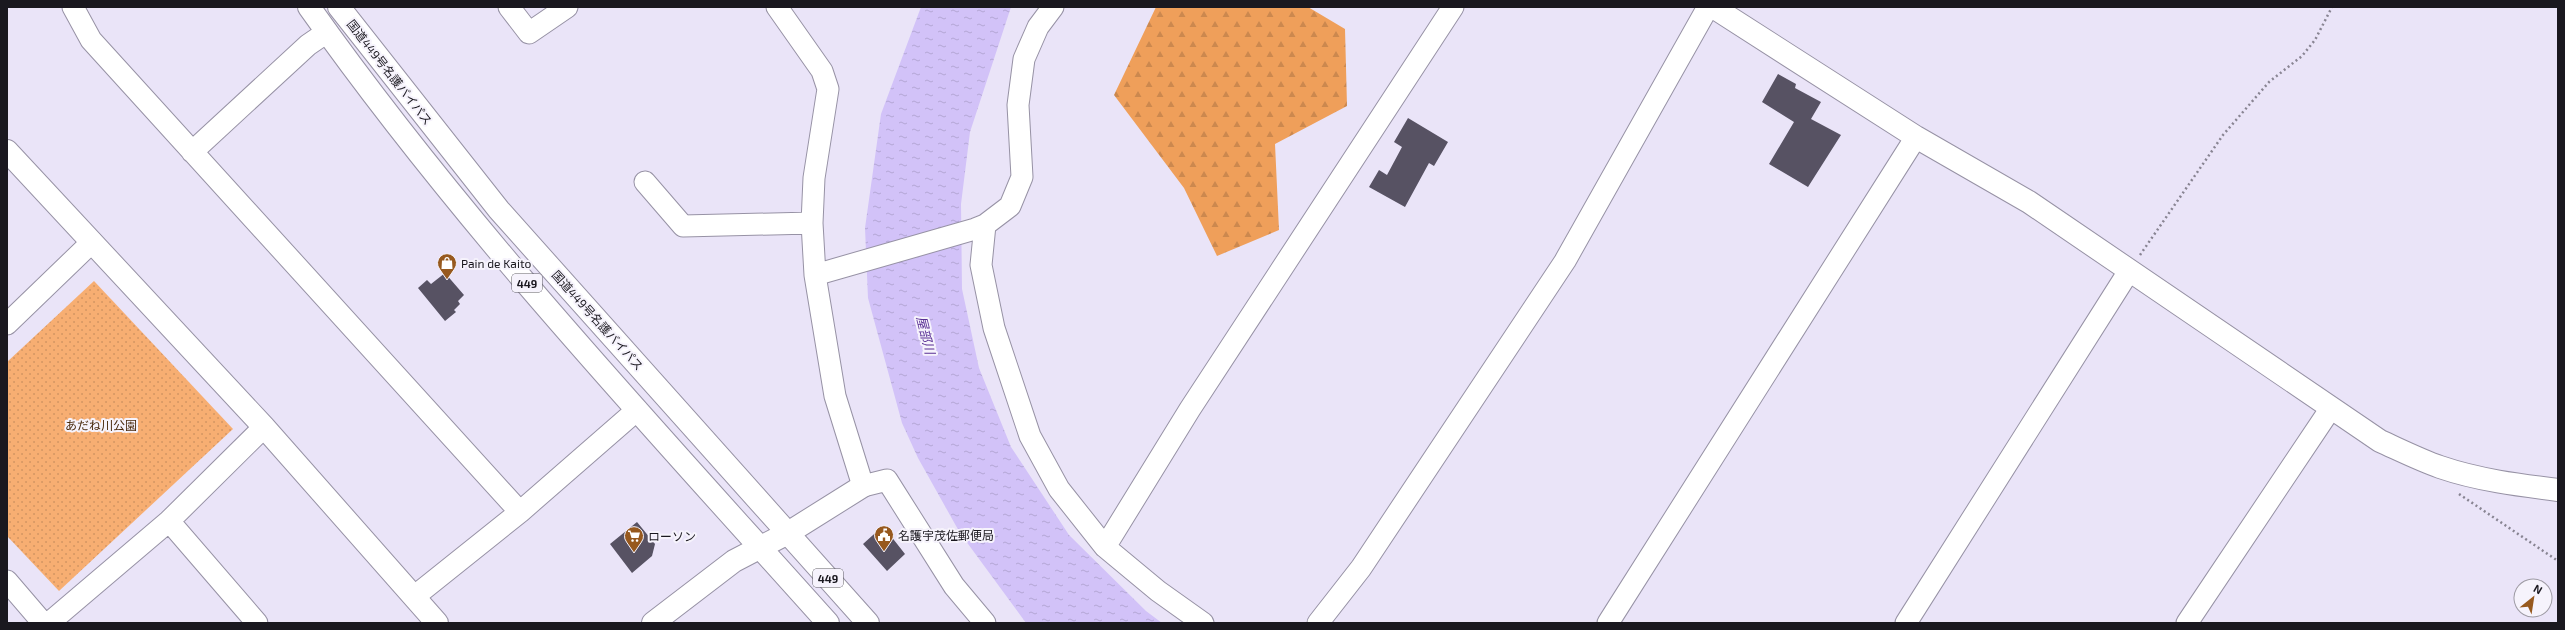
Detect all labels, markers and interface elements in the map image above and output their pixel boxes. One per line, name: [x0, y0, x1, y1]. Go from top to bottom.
street label: 国道449号名護バイパス: [345, 17, 435, 127]
shop icon: Pain de Kaito: [436, 252, 458, 280]
place label: Pain de Kaito: [461, 256, 531, 270]
street label: 国道449号名護バイパス: [550, 267, 646, 373]
road number: 449: [512, 274, 542, 292]
water label: 屋部川: [914, 314, 939, 358]
park label: あだね川公園: [65, 418, 137, 432]
public building icon: 名護宇茂佐郵便局: [873, 524, 895, 552]
supermarket icon: ローソン: [623, 525, 645, 553]
place label: 名護宇茂佐郵便局: [898, 528, 994, 542]
place label: ローソン: [648, 529, 696, 543]
road number: 449: [813, 569, 843, 587]
north arrow: [2513, 578, 2553, 618]
text: N: [2532, 581, 2545, 597]

